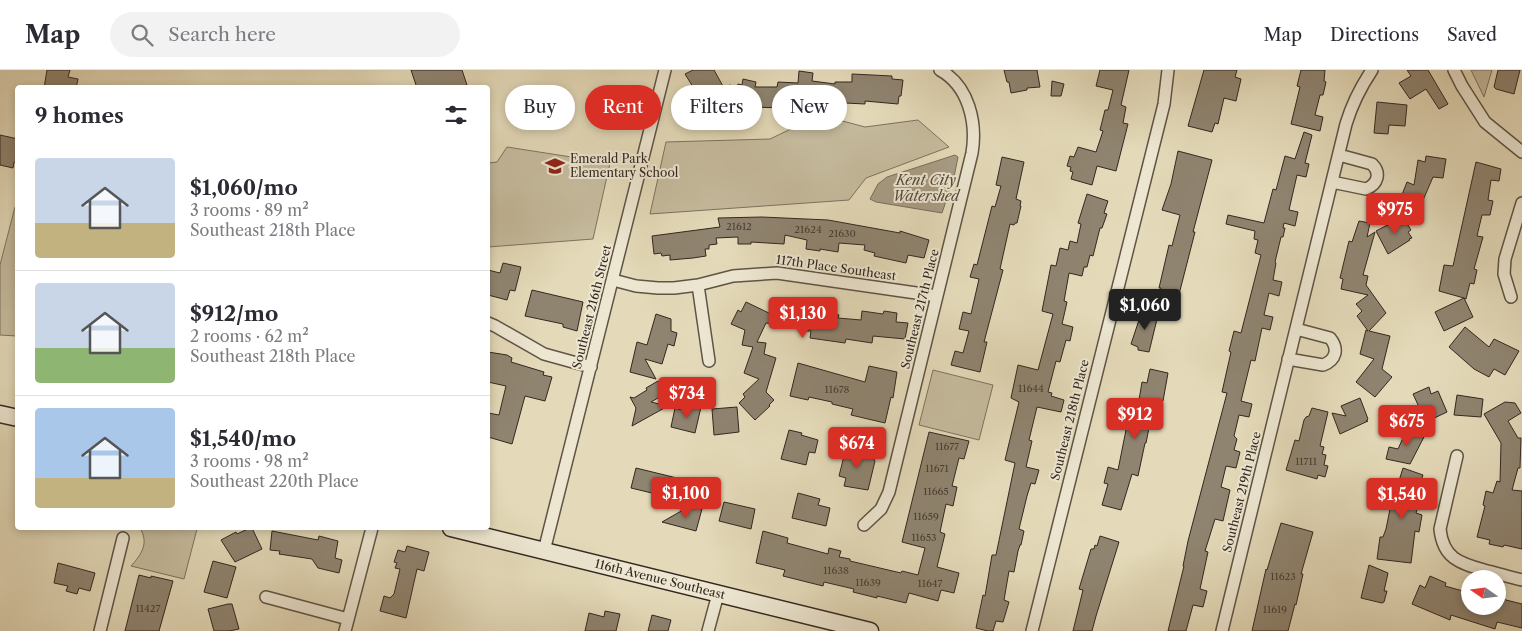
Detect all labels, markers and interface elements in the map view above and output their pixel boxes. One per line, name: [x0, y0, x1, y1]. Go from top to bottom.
search box: [110, 12, 460, 57]
text: Map: [25, 20, 80, 49]
icon: search: [128, 21, 156, 49]
text: Search here: [168, 23, 276, 46]
text: Map: [1263, 24, 1302, 46]
text: Directions: [1330, 24, 1419, 46]
text: Saved: [1447, 24, 1497, 46]
chip: Buy: [505, 85, 575, 130]
chip: Rent: [585, 85, 661, 130]
chip: Filters: [671, 85, 762, 130]
chip: New: [772, 85, 847, 130]
icon: filters: [442, 101, 470, 129]
text: 9 homes: [35, 103, 124, 128]
place label: Emerald Park Elementary School: [570, 151, 679, 180]
school or university icon: Emerald Park Elementary School: [544, 155, 566, 177]
water label: Kent City Watershed: [893, 171, 961, 205]
text: $1,060/mo: [190, 175, 298, 200]
icon: home: [75, 178, 135, 238]
pin: $975: [1365, 192, 1425, 235]
text: $975: [1377, 199, 1413, 219]
text: 3 rooms · 89 m²: [190, 200, 309, 220]
text: Southeast 218th Place: [190, 220, 356, 240]
house number: 21612: [726, 220, 752, 233]
house number: 21624: [794, 223, 822, 236]
house number: 21630: [828, 227, 856, 240]
street label: Southeast 216th Street: [569, 243, 614, 370]
street label: Southeast 217th Place: [897, 247, 942, 370]
street label: 117th Place Southeast: [775, 252, 898, 283]
pin: $1,060: [1104, 288, 1186, 331]
text: $1,060: [1120, 295, 1170, 315]
pin: $1,130: [762, 296, 844, 339]
text: $912/mo: [190, 301, 278, 326]
icon: home: [75, 303, 135, 363]
text: $1,130: [780, 303, 826, 323]
text: 2 rooms · 62 m²: [190, 326, 309, 346]
text: Southeast 218th Place: [190, 346, 356, 366]
street label: Southeast 218th Place: [1047, 358, 1092, 482]
pin: $734: [657, 376, 717, 419]
house number: 11644: [1018, 382, 1044, 395]
text: $734: [669, 383, 705, 403]
house number: 11678: [825, 383, 850, 396]
pin: $912: [1105, 398, 1165, 440]
text: $912: [1117, 404, 1153, 424]
pin: $675: [1377, 404, 1437, 447]
text: $675: [1389, 411, 1425, 431]
text: $1,540/mo: [190, 426, 296, 451]
pin: $674: [827, 426, 887, 469]
icon: home: [75, 428, 135, 488]
street label: Southeast 219th Place: [1219, 430, 1264, 554]
text: $674: [839, 433, 875, 453]
house number: 11677: [935, 440, 959, 453]
text: 3 rooms · 98 m²: [190, 451, 309, 471]
house number: 11711: [1295, 455, 1318, 468]
house number: 11671: [925, 462, 949, 475]
text: Southeast 220th Place: [190, 471, 359, 491]
pin: $1,100: [645, 476, 727, 519]
pin: $1,540: [1361, 478, 1443, 520]
text: $1,100: [662, 483, 710, 503]
text: $1,540: [1377, 484, 1427, 504]
house number: 11665: [923, 485, 949, 498]
house number: 11659: [913, 510, 939, 523]
house number: 11653: [911, 531, 937, 544]
street label: 116th Avenue Southeast: [593, 556, 727, 602]
house number: 11638: [823, 564, 849, 577]
house number: 11623: [1270, 570, 1296, 583]
north arrow: [1461, 570, 1506, 615]
map controls: [1461, 570, 1506, 615]
house number: 11639: [855, 576, 881, 589]
house number: 11647: [918, 577, 943, 590]
house number: 11427: [136, 602, 161, 615]
house number: 11619: [1263, 603, 1287, 616]

